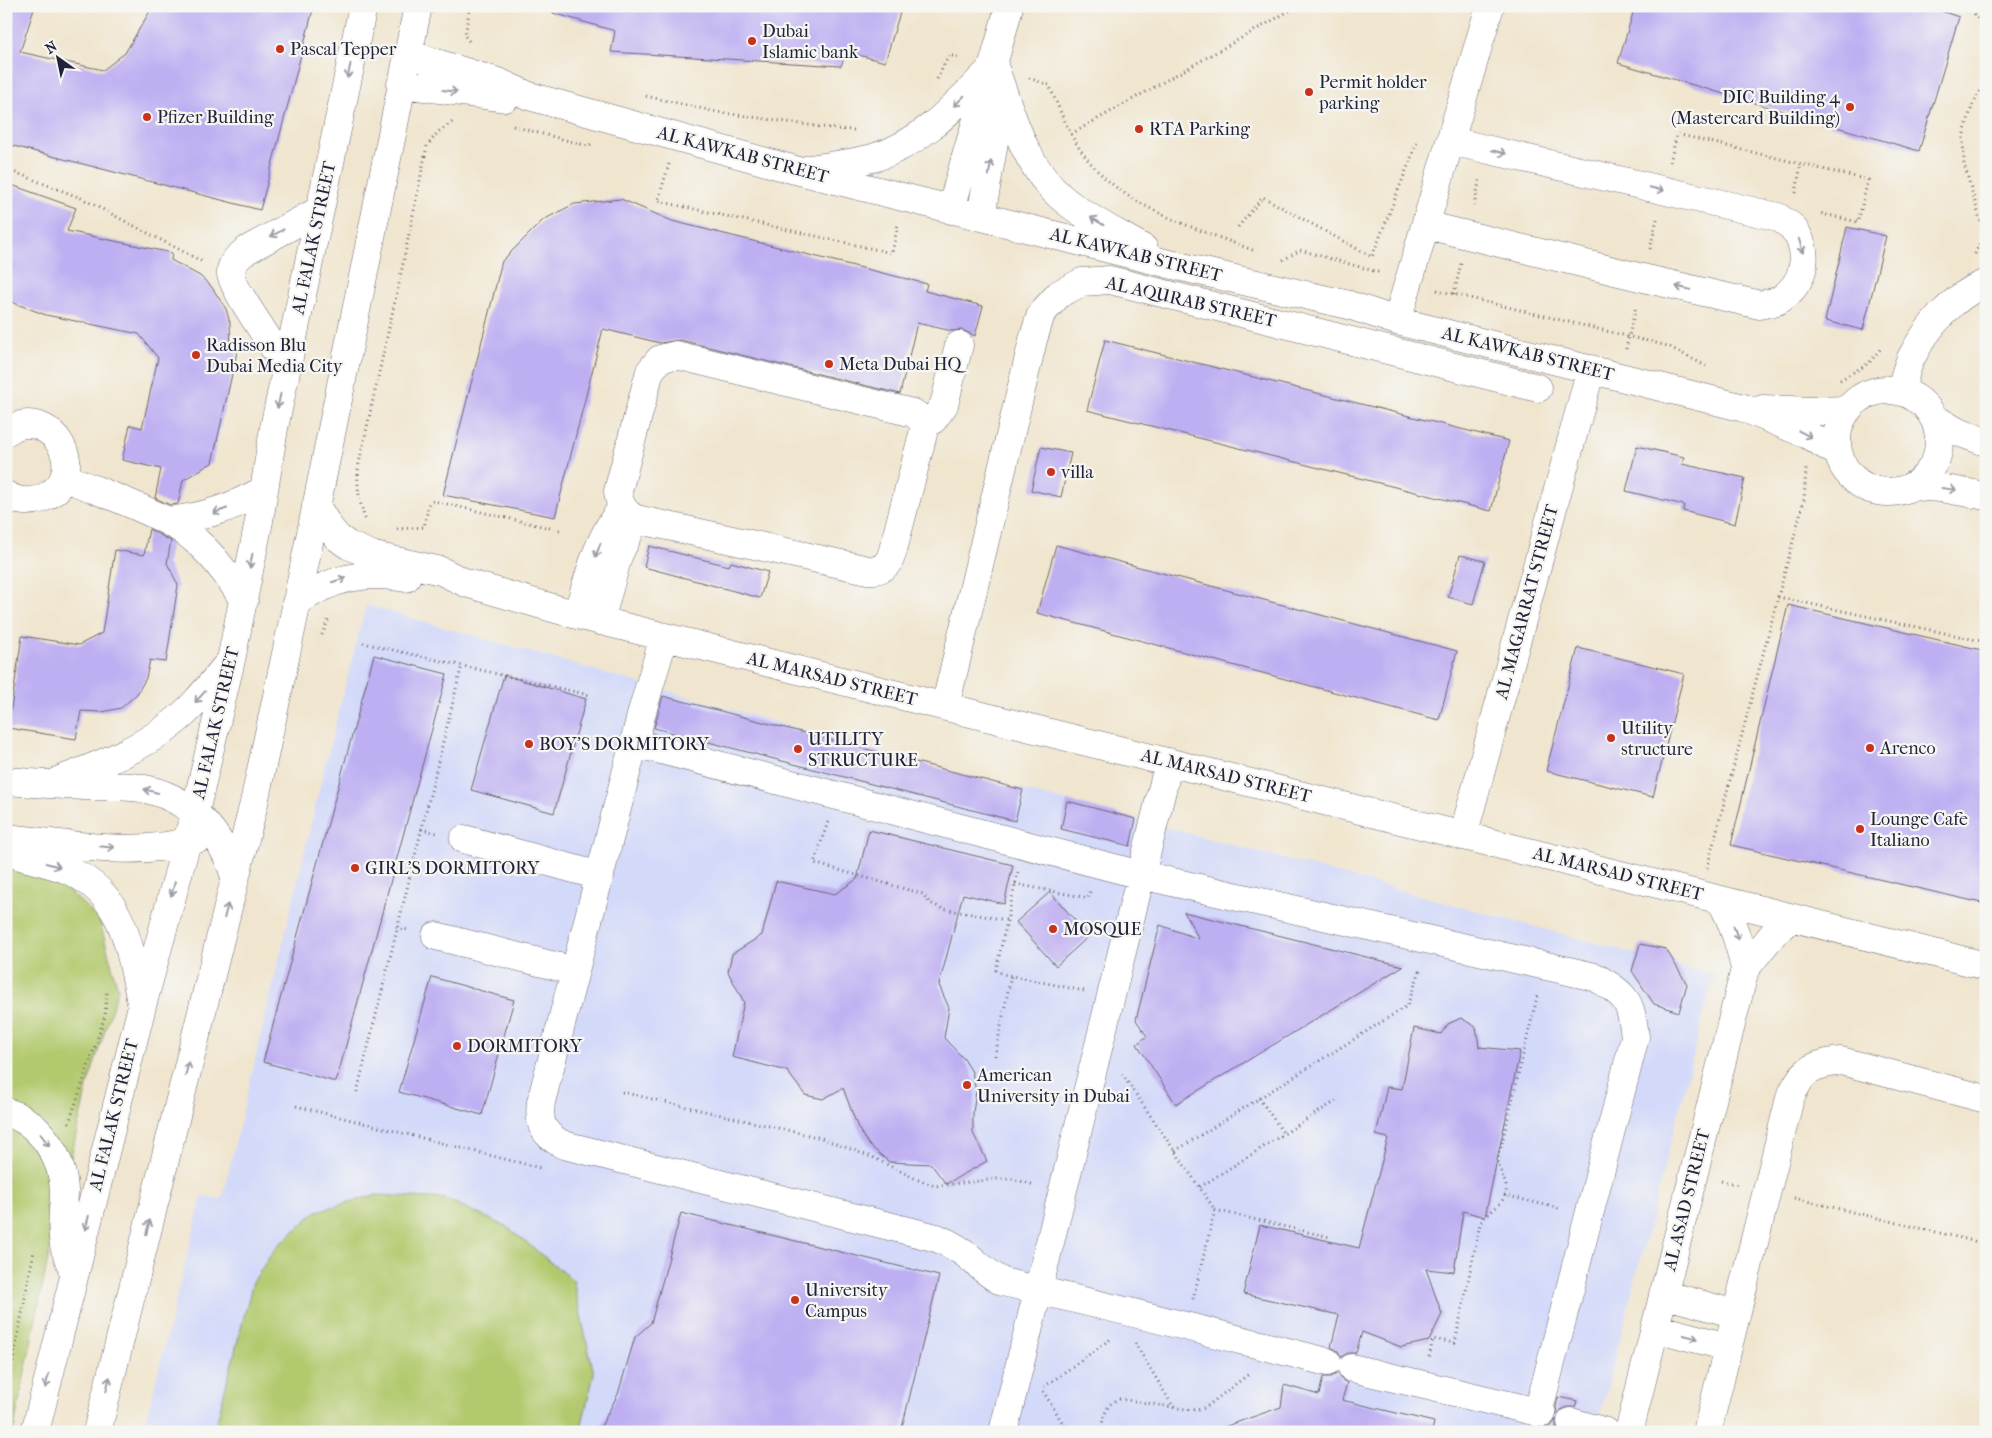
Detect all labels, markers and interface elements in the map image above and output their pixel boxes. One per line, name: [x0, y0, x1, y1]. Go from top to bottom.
place label: Dubai Islamic bank: [762, 21, 859, 63]
north arrow: [32, 32, 82, 82]
marker: Dubai Islamic bank: [746, 35, 758, 47]
text: N: [42, 37, 61, 58]
place label: Pascal Tepper: [290, 39, 397, 60]
marker: Pascal Tepper: [274, 43, 286, 55]
one-way arrow: [344, 63, 354, 79]
place label: Permit holder parking: [1318, 72, 1427, 114]
one-way arrow: [441, 86, 457, 96]
marker: Permit holder parking: [1303, 86, 1315, 98]
place label: DIC Building 4 (Mastercard Building): [1671, 87, 1840, 129]
one-way arrow: [954, 94, 966, 106]
marker: DIC Building 4 (Mastercard Building): [1844, 101, 1856, 113]
place label: Pfizer Building: [157, 107, 274, 128]
marker: Pfizer Building: [141, 111, 153, 123]
place label: RTA Parking: [1149, 119, 1250, 140]
street label: AL KAWKAB STREET: [654, 122, 832, 188]
marker: RTA Parking: [1133, 123, 1145, 135]
one-way arrow: [1490, 148, 1506, 157]
street label: AL FALAK STREET: [287, 159, 341, 317]
one-way arrow: [985, 160, 995, 176]
one-way arrow: [1648, 185, 1664, 194]
one-way arrow: [1091, 215, 1105, 225]
street label: AL KAWKAB STREET: [1047, 223, 1225, 287]
one-way arrow: [271, 229, 285, 239]
one-way arrow: [1797, 237, 1807, 253]
street label: AL AQURAB STREET: [1103, 272, 1279, 332]
one-way arrow: [1676, 283, 1692, 292]
street label: AL KAWKAB STREET: [1439, 322, 1617, 386]
place label: Radisson Blu Dubai Media City: [206, 335, 344, 377]
marker: Radisson Blu Dubai Media City: [190, 349, 202, 361]
place label: Meta Dubai HQ: [839, 354, 968, 375]
marker: Meta Dubai HQ: [823, 358, 835, 370]
one-way arrow: [274, 393, 283, 409]
one-way arrow: [1797, 429, 1812, 439]
place label: villa: [1061, 462, 1094, 483]
marker: villa: [1045, 466, 1057, 478]
one-way arrow: [1941, 485, 1957, 495]
street label: AL MAGARRAT STREET: [1491, 502, 1563, 702]
one-way arrow: [212, 506, 228, 516]
one-way arrow: [593, 542, 602, 557]
one-way arrow: [246, 553, 255, 569]
one-way arrow: [331, 575, 347, 585]
street label: AL FALAK STREET: [188, 644, 244, 802]
street label: AL MARSAD STREET: [744, 647, 920, 711]
one-way arrow: [194, 690, 206, 703]
place label: Utility structure: [1621, 718, 1693, 760]
place label: UTILITY STRUCTURE: [808, 729, 918, 771]
marker: Utility structure: [1605, 732, 1617, 744]
place label: BOY'S DORMITORY: [539, 734, 710, 755]
marker: BOY'S DORMITORY: [523, 738, 535, 750]
place label: Arenco: [1879, 738, 1936, 759]
marker: Arenco: [1864, 742, 1876, 754]
marker: UTILITY STRUCTURE: [792, 743, 804, 755]
street label: AL MARSAD STREET: [1138, 744, 1314, 808]
one-way arrow: [144, 786, 160, 795]
place label: Lounge Cafe Italiano: [1870, 809, 1968, 851]
marker: Lounge Cafe Italiano: [1854, 823, 1866, 835]
street label: AL MARSAD STREET: [1530, 842, 1706, 906]
one-way arrow: [99, 843, 115, 852]
place label: GIRL'S DORMITORY: [365, 858, 540, 879]
one-way arrow: [44, 861, 60, 871]
marker: GIRL'S DORMITORY: [349, 862, 361, 874]
one-way arrow: [168, 881, 178, 897]
one-way arrow: [222, 904, 231, 920]
place label: MOSQUE: [1063, 919, 1141, 940]
marker: MOSQUE: [1047, 923, 1059, 935]
one-way arrow: [1732, 925, 1741, 941]
street label: AL FALAK STREET: [85, 1036, 143, 1194]
place label: DORMITORY: [467, 1036, 583, 1057]
marker: DORMITORY: [451, 1040, 463, 1052]
one-way arrow: [183, 1062, 192, 1078]
place label: American University in Dubai: [976, 1065, 1131, 1107]
marker: American University in Dubai: [961, 1079, 973, 1091]
street label: AL ASAD STREET: [1659, 1126, 1715, 1274]
one-way arrow: [40, 1133, 50, 1147]
one-way arrow: [82, 1215, 91, 1231]
one-way arrow: [143, 1219, 153, 1235]
place label: University Campus: [805, 1280, 889, 1322]
marker: University Campus: [789, 1294, 801, 1306]
one-way arrow: [1683, 1333, 1699, 1343]
one-way arrow: [42, 1372, 52, 1388]
one-way arrow: [104, 1377, 114, 1393]

